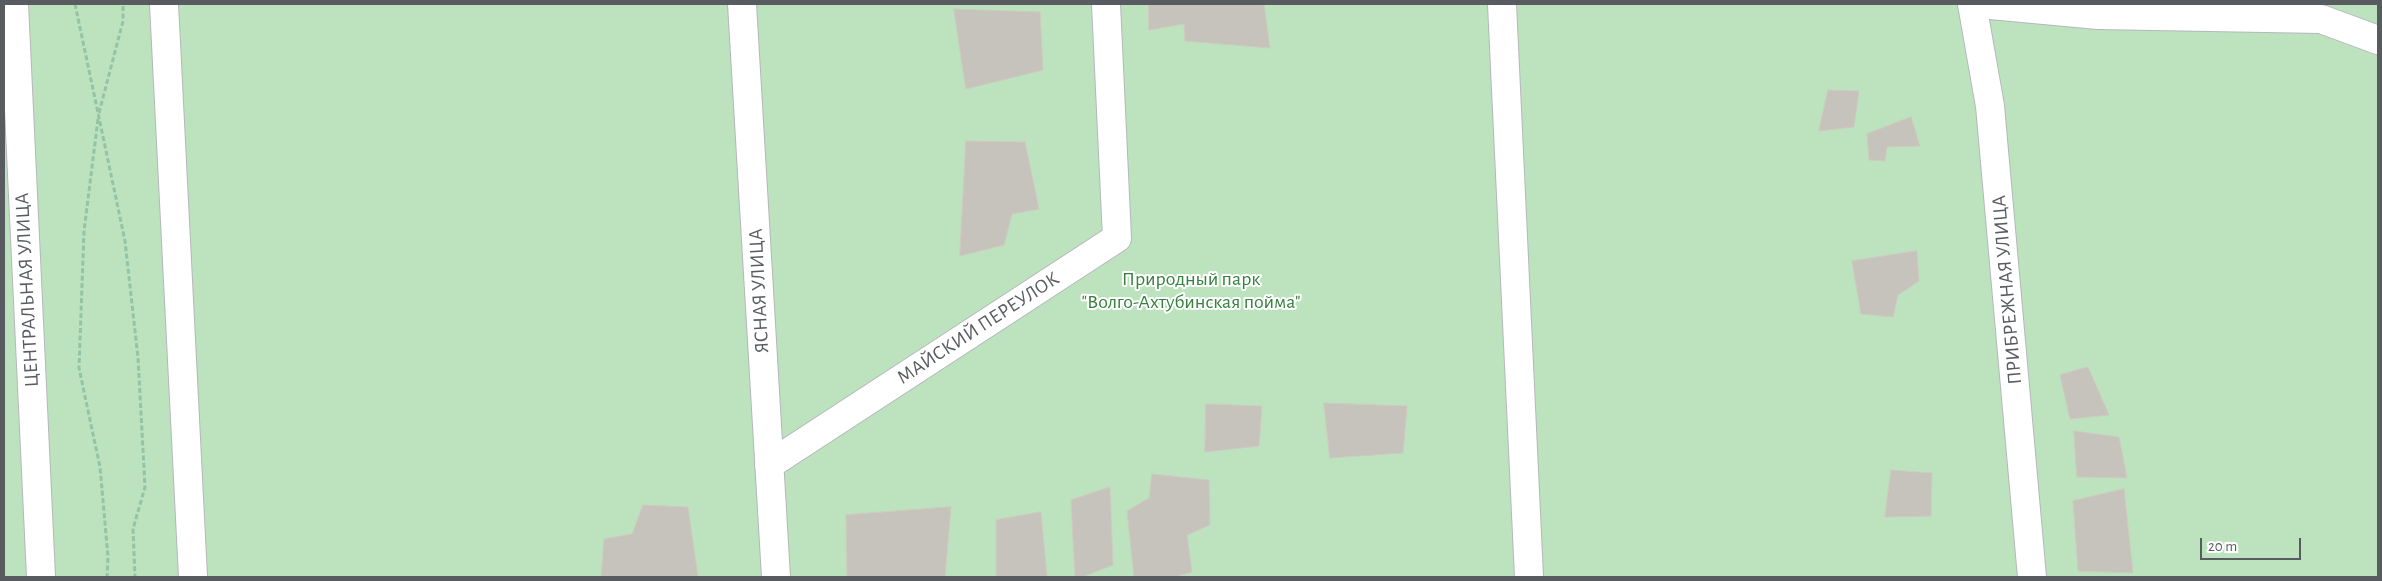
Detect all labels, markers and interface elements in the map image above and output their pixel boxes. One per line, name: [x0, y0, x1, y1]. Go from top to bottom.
street label: ЦЕНТРАЛЬНАЯ УЛИЦА: [10, 192, 44, 388]
street label: ПРИБРЕЖНАЯ УЛИЦА: [1987, 194, 2027, 386]
street label: ЯСНАЯ УЛИЦА: [744, 228, 774, 354]
street label: МАЙСКИЙ ПЕРЕУЛОК: [892, 267, 1064, 389]
park label: Природный парк "Волго-Ахтубинская пойма": [1082, 267, 1300, 314]
scale bar: [2202, 528, 2303, 560]
text: 20 m: [2208, 539, 2237, 554]

